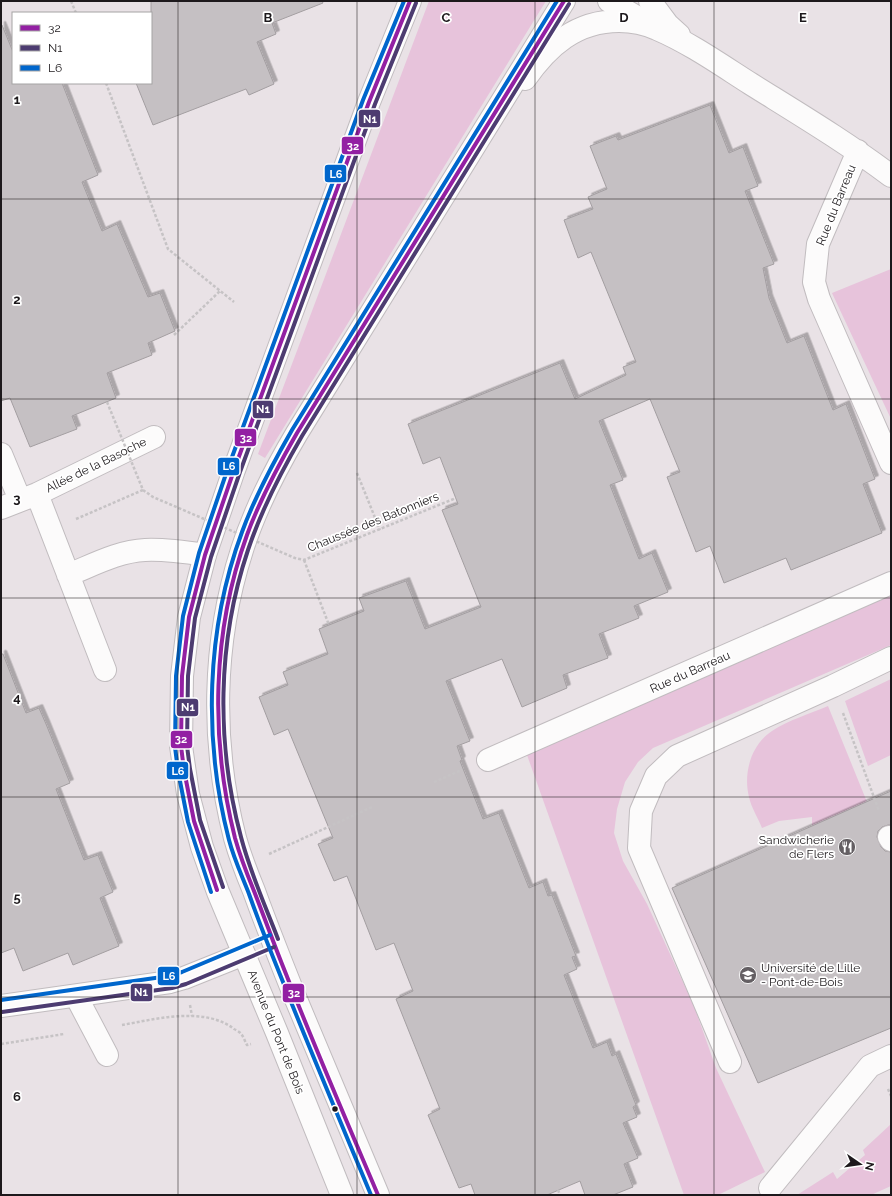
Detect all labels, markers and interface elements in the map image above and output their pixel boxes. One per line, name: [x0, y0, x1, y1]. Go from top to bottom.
text: B: [264, 10, 273, 25]
text: C: [442, 10, 451, 25]
text: D: [619, 10, 629, 25]
text: E: [799, 10, 807, 25]
legend: [12, 12, 152, 84]
text: 32: [48, 21, 61, 35]
text: N1: [48, 41, 62, 55]
text: L6: [48, 61, 62, 75]
text: 1: [14, 92, 21, 107]
line badge: N1: [358, 109, 381, 128]
text: N1: [363, 113, 377, 126]
line badge: 32: [341, 136, 364, 155]
text: 32: [347, 140, 359, 153]
street label: Rue du Barreau: [813, 162, 859, 248]
line badge: L6: [324, 164, 347, 183]
text: L6: [329, 168, 343, 181]
text: 2: [13, 292, 21, 307]
line badge: N1: [252, 400, 274, 419]
text: N1: [256, 403, 270, 416]
line badge: 32: [234, 428, 257, 447]
text: 32: [240, 432, 252, 445]
street label: Allée de la Basoche: [43, 435, 149, 495]
line badge: L6: [217, 457, 240, 476]
text: L6: [222, 460, 236, 473]
street label: Chaussée des Batonniers: [305, 489, 441, 555]
text: 3: [13, 491, 21, 506]
street label: Rue du Barreau: [648, 648, 732, 696]
text: 4: [13, 690, 21, 705]
line badge: N1: [176, 698, 199, 717]
text: N1: [181, 701, 195, 714]
line badge: 32: [170, 730, 193, 749]
text: 32: [175, 733, 187, 746]
line badge: L6: [166, 761, 189, 780]
text: L6: [171, 765, 185, 778]
place label: Sandwicherie de Flers: [759, 833, 834, 861]
restaurant icon: Sandwicherie de Flers: [837, 837, 857, 857]
text: 5: [13, 890, 21, 905]
place label: Université de Lille - Pont-de-Bois: [761, 961, 860, 989]
school or university icon: Université de Lille - Pont-de-Bois: [738, 965, 758, 985]
line badge: L6: [157, 966, 180, 986]
street label: Avenue du Pont de Bois: [245, 968, 307, 1096]
text: L6: [162, 970, 176, 983]
line badge: N1: [130, 983, 153, 1002]
line badge: 32: [282, 983, 305, 1003]
text: N1: [134, 986, 148, 999]
text: 32: [288, 987, 300, 1000]
text: 6: [13, 1089, 21, 1104]
unlabelled marker: [330, 1104, 340, 1114]
north arrow: [840, 1144, 880, 1184]
text: N: [862, 1161, 877, 1172]

